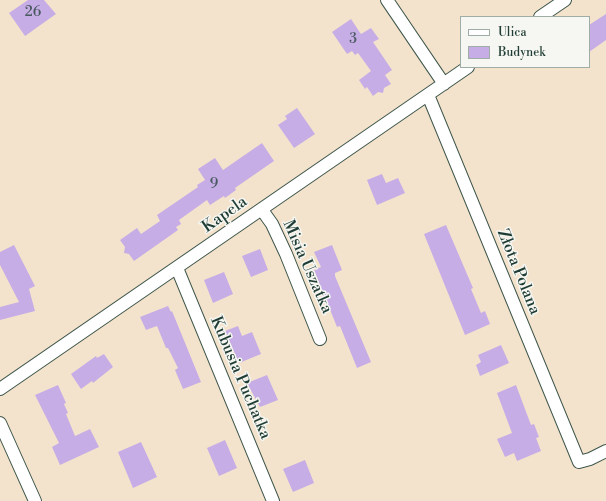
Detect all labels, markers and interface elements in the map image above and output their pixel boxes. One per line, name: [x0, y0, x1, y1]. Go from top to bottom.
house number: 26: [25, 5, 41, 21]
legend: [460, 16, 590, 68]
text: Ulica: [498, 25, 527, 40]
house number: 3: [349, 32, 357, 48]
text: Budynek: [498, 45, 546, 60]
house number: 9: [210, 177, 218, 193]
street label: Kapela: [199, 193, 251, 237]
street label: Misia Uszatka: [278, 217, 336, 317]
street label: Złota Polana: [492, 226, 544, 318]
street label: Kubusia Puchatka: [205, 314, 275, 442]

